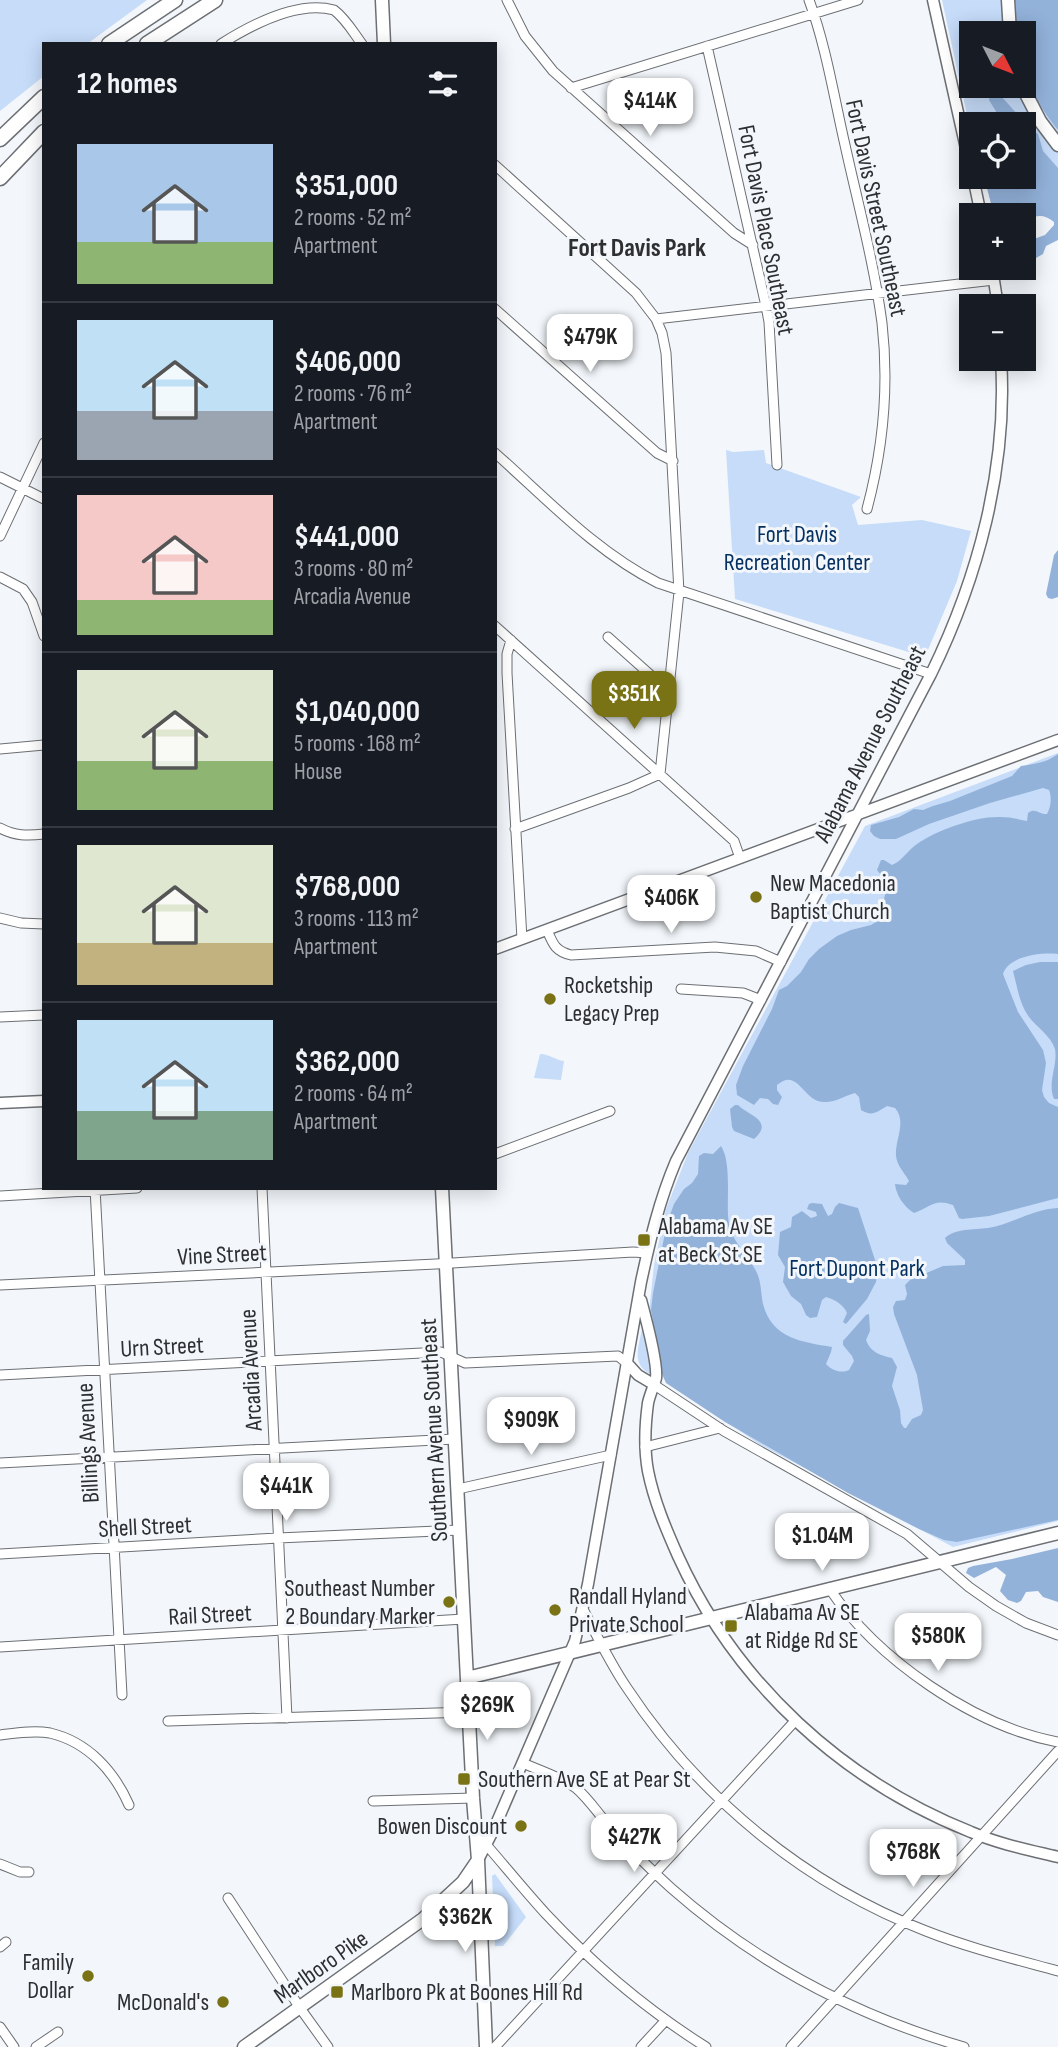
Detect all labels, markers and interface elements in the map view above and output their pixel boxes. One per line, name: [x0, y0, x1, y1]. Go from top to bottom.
north arrow: [959, 21, 1036, 98]
map controls: [959, 21, 1036, 371]
icon: filters: [424, 65, 462, 103]
text: 12 homes: [77, 66, 178, 102]
pin: $414K: [601, 78, 699, 138]
text: $414K: [623, 87, 677, 115]
street label: Fort Davis Street Southeast: [839, 97, 913, 319]
button: locate: [959, 112, 1036, 189]
street label: Fort Davis Place Southeast: [731, 122, 801, 338]
text: $351,000: [294, 168, 398, 204]
icon: home: [133, 172, 217, 256]
button: +: [959, 203, 1036, 280]
text: 2 rooms · 52 m²: [294, 204, 412, 232]
text: Apartment: [294, 232, 378, 260]
district label: Fort Davis Park: [568, 233, 706, 264]
button: −: [959, 294, 1036, 371]
pin: $479K: [541, 314, 639, 374]
text: $479K: [563, 323, 617, 351]
text: $406,000: [294, 344, 401, 380]
icon: home: [133, 348, 217, 432]
text: 2 rooms · 76 m²: [294, 380, 412, 408]
text: Apartment: [294, 408, 378, 436]
text: $441,000: [294, 519, 399, 555]
park label: Fort Davis Recreation Center: [724, 520, 870, 577]
icon: home: [133, 523, 217, 607]
text: 3 rooms · 80 m²: [294, 555, 413, 583]
text: Arcadia Avenue: [294, 583, 411, 611]
street label: Alabama Avenue Southeast: [807, 641, 932, 848]
pin: $351K: [585, 672, 683, 731]
text: $351K: [608, 680, 660, 708]
text: $1,040,000: [294, 694, 420, 730]
icon: home: [133, 698, 217, 782]
text: 5 rooms · 168 m²: [294, 730, 421, 758]
text: House: [294, 758, 342, 786]
text: $768,000: [294, 869, 400, 905]
place label: New Macedonia Baptist Church: [770, 869, 896, 926]
icon: home: [133, 873, 217, 957]
pin: $406K: [622, 876, 720, 935]
text: $406K: [643, 884, 699, 912]
marker: New Macedonia Baptist Church: [748, 889, 764, 905]
text: 3 rooms · 113 m²: [294, 905, 419, 933]
text: Apartment: [294, 933, 378, 961]
place label: Rocketship Legacy Prep: [564, 971, 660, 1028]
marker: Rocketship Legacy Prep: [542, 991, 558, 1007]
text: $362,000: [294, 1044, 400, 1080]
icon: home: [133, 1048, 217, 1132]
text: 2 rooms · 64 m²: [294, 1080, 413, 1108]
text: Apartment: [294, 1108, 378, 1136]
place label: Alabama Av SE at Beck St SE: [657, 1212, 773, 1269]
marker: Alabama Av SE at Beck St SE: [636, 1232, 652, 1248]
street label: Vine Street: [176, 1238, 268, 1272]
park label: Fort Dupont Park: [789, 1254, 925, 1283]
street label: Arcadia Avenue: [233, 1308, 269, 1433]
street label: Southern Avenue Southeast: [414, 1318, 454, 1542]
street label: Urn Street: [120, 1330, 204, 1364]
street label: Billings Avenue: [70, 1382, 106, 1504]
pin: $909K: [482, 1398, 580, 1457]
text: $909K: [503, 1406, 559, 1434]
pin: $441K: [237, 1464, 335, 1523]
text: $441K: [259, 1472, 313, 1500]
street label: Shell Street: [98, 1510, 192, 1544]
pin: $1.04M: [765, 1514, 879, 1573]
text: $1.04M: [791, 1522, 853, 1550]
place label: Southeast Number 2 Boundary Marker: [284, 1574, 435, 1631]
place label: Randall Hyland Private School: [569, 1582, 687, 1639]
marker: Southeast Number 2 Boundary Marker: [441, 1594, 457, 1610]
street label: Rail Street: [168, 1598, 252, 1632]
place label: Alabama Av SE at Ridge Rd SE: [744, 1598, 860, 1655]
marker: Randall Hyland Private School: [547, 1602, 563, 1618]
pin: $580K: [889, 1614, 987, 1673]
marker: Alabama Av SE at Ridge Rd SE: [723, 1618, 739, 1634]
text: $580K: [910, 1622, 966, 1650]
pin: $269K: [438, 1682, 536, 1742]
text: $269K: [460, 1691, 514, 1719]
place label: Southern Ave SE at Pear St: [478, 1765, 691, 1794]
marker: Southern Ave SE at Pear St: [456, 1771, 472, 1787]
place label: Bowen Discount: [377, 1812, 507, 1841]
pin: $427K: [585, 1814, 683, 1874]
marker: Bowen Discount: [513, 1818, 529, 1834]
text: $427K: [607, 1823, 661, 1851]
pin: $768K: [864, 1829, 962, 1889]
text: $768K: [886, 1838, 940, 1866]
pin: $362K: [416, 1895, 514, 1954]
text: $362K: [438, 1903, 492, 1931]
street label: Marlboro Pike: [268, 1924, 374, 2010]
place label: Family Dollar: [22, 1948, 74, 2005]
marker: Family Dollar: [80, 1968, 96, 1984]
place label: Marlboro Pk at Boones Hill Rd: [351, 1978, 583, 2007]
marker: Marlboro Pk at Boones Hill Rd: [329, 1984, 345, 2000]
place label: McDonald's: [117, 1988, 209, 2017]
marker: McDonald's: [215, 1994, 231, 2010]

